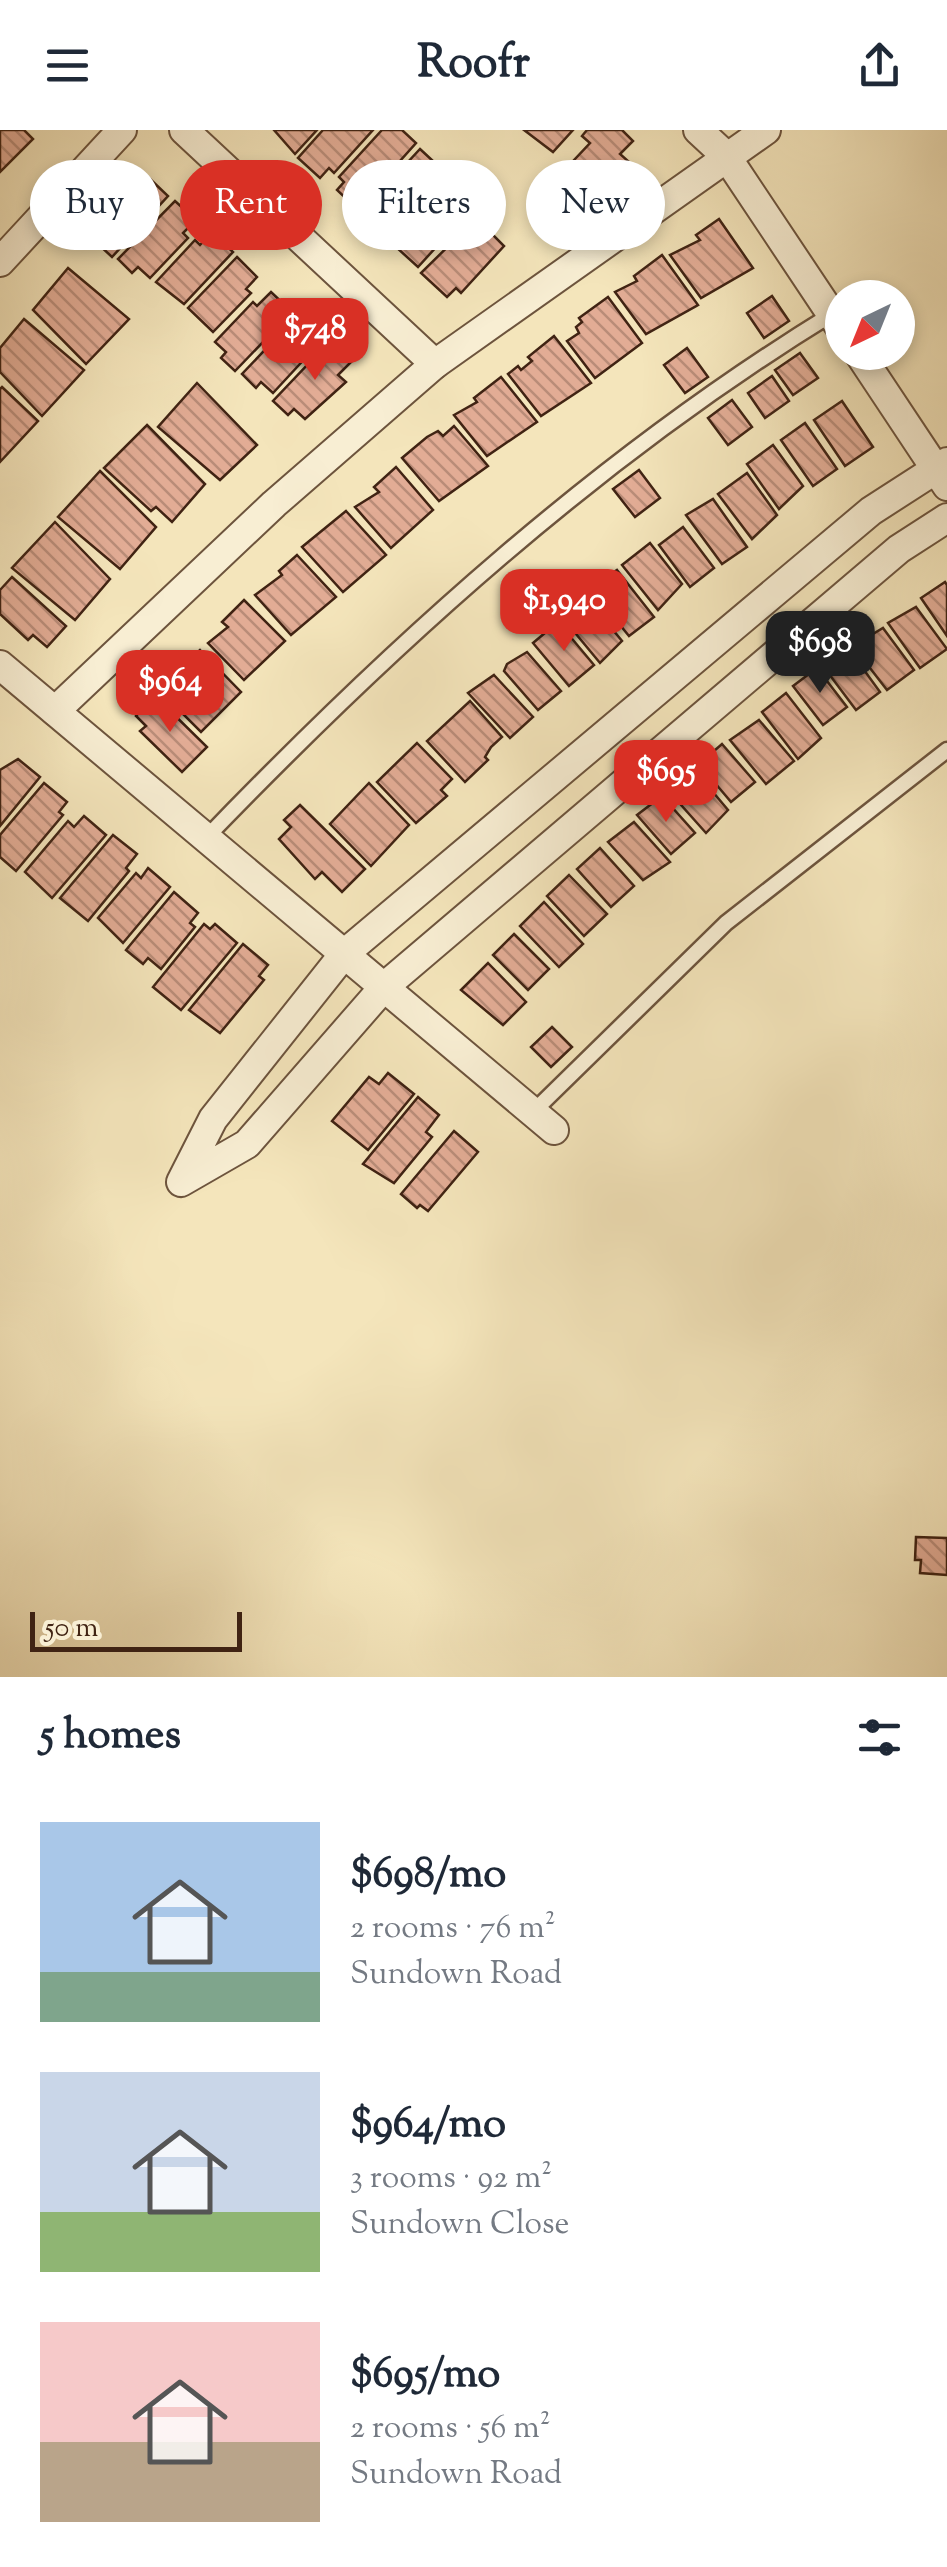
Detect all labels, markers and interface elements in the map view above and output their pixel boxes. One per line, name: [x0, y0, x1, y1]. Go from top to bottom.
text: Roofr: [417, 33, 530, 98]
icon: menu: [40, 38, 95, 93]
icon: share: [852, 38, 907, 93]
chip: Buy: [30, 160, 160, 250]
chip: Rent: [180, 160, 322, 250]
chip: Filters: [342, 160, 506, 250]
chip: New: [526, 160, 665, 250]
north arrow: [825, 280, 915, 370]
map controls: [825, 280, 915, 370]
pin: $748: [256, 298, 374, 383]
text: $748: [283, 307, 347, 353]
pin: $1,940: [483, 569, 645, 654]
text: $1,940: [522, 578, 606, 624]
pin: $698: [761, 611, 879, 696]
text: $698: [788, 620, 852, 666]
pin: $964: [111, 650, 229, 735]
text: $964: [138, 659, 202, 705]
pin: $695: [607, 740, 725, 825]
text: $695: [636, 749, 696, 795]
scale bar: [30, 1607, 242, 1652]
text: 50 m: [45, 1609, 99, 1649]
text: 5 homes: [40, 1707, 181, 1767]
icon: filters: [852, 1710, 907, 1765]
text: $698/mo: [350, 1846, 506, 1906]
icon: home: [120, 1862, 240, 1982]
text: 2 rooms · 76 m²: [350, 1906, 556, 1952]
text: Sundown Road: [350, 1952, 562, 1998]
text: $964/mo: [350, 2096, 506, 2156]
icon: home: [120, 2112, 240, 2232]
text: 3 rooms · 92 m²: [350, 2156, 552, 2202]
text: Sundown Close: [350, 2202, 570, 2248]
text: $695/mo: [350, 2346, 500, 2406]
icon: home: [120, 2362, 240, 2482]
text: 2 rooms · 56 m²: [350, 2406, 550, 2452]
text: Sundown Road: [350, 2452, 562, 2498]

